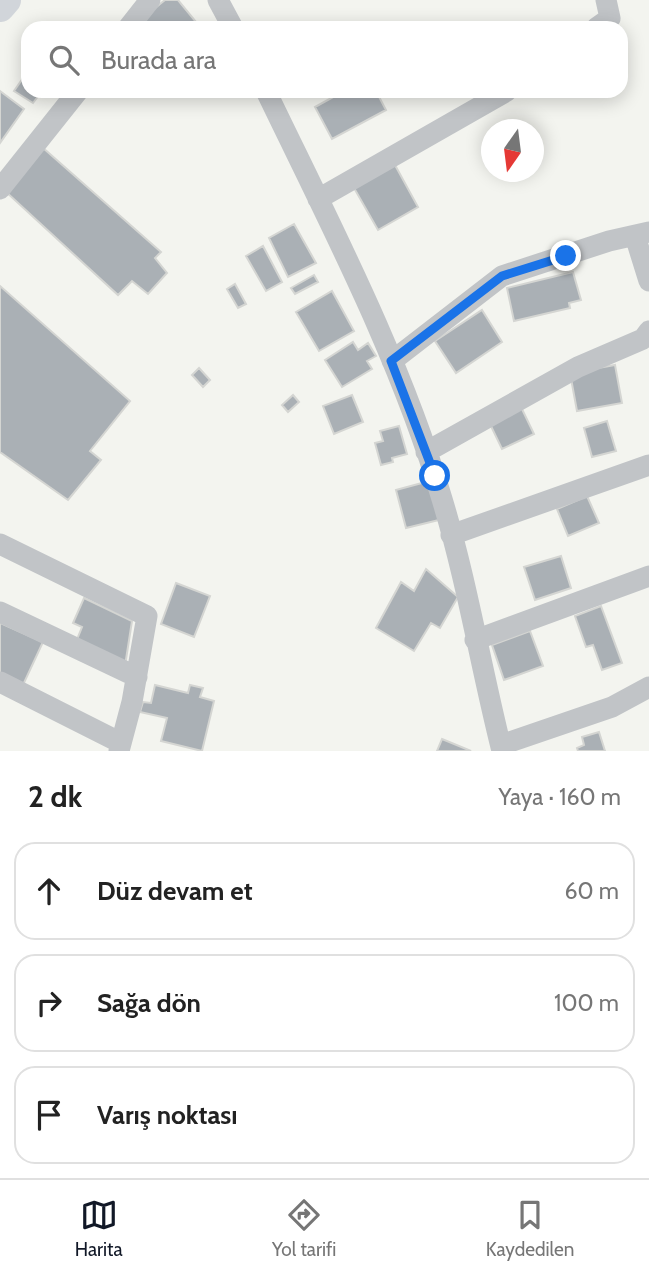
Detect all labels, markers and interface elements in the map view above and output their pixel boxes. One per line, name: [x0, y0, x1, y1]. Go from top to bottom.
search box: [21, 21, 628, 98]
icon: search: [45, 41, 83, 79]
text: Burada ara: [101, 44, 216, 76]
north arrow: [481, 119, 544, 182]
route end: [550, 240, 581, 271]
route start: [419, 460, 450, 491]
text: 2 dk: [28, 778, 82, 815]
text: Yaya · 160 m: [499, 783, 621, 811]
icon: ahead: [30, 872, 68, 910]
text: Düz devam et: [97, 875, 253, 907]
text: 60 m: [565, 877, 619, 905]
icon: right: [30, 984, 68, 1022]
text: Sağa dön: [97, 987, 201, 1019]
text: 100 m: [554, 989, 619, 1017]
icon: arrive: [30, 1096, 68, 1134]
text: Varış noktası: [97, 1099, 238, 1131]
tab: Harita: [75, 1196, 123, 1261]
tab: Yol tarifi: [272, 1196, 336, 1261]
tab: Kaydedilen: [486, 1196, 574, 1261]

